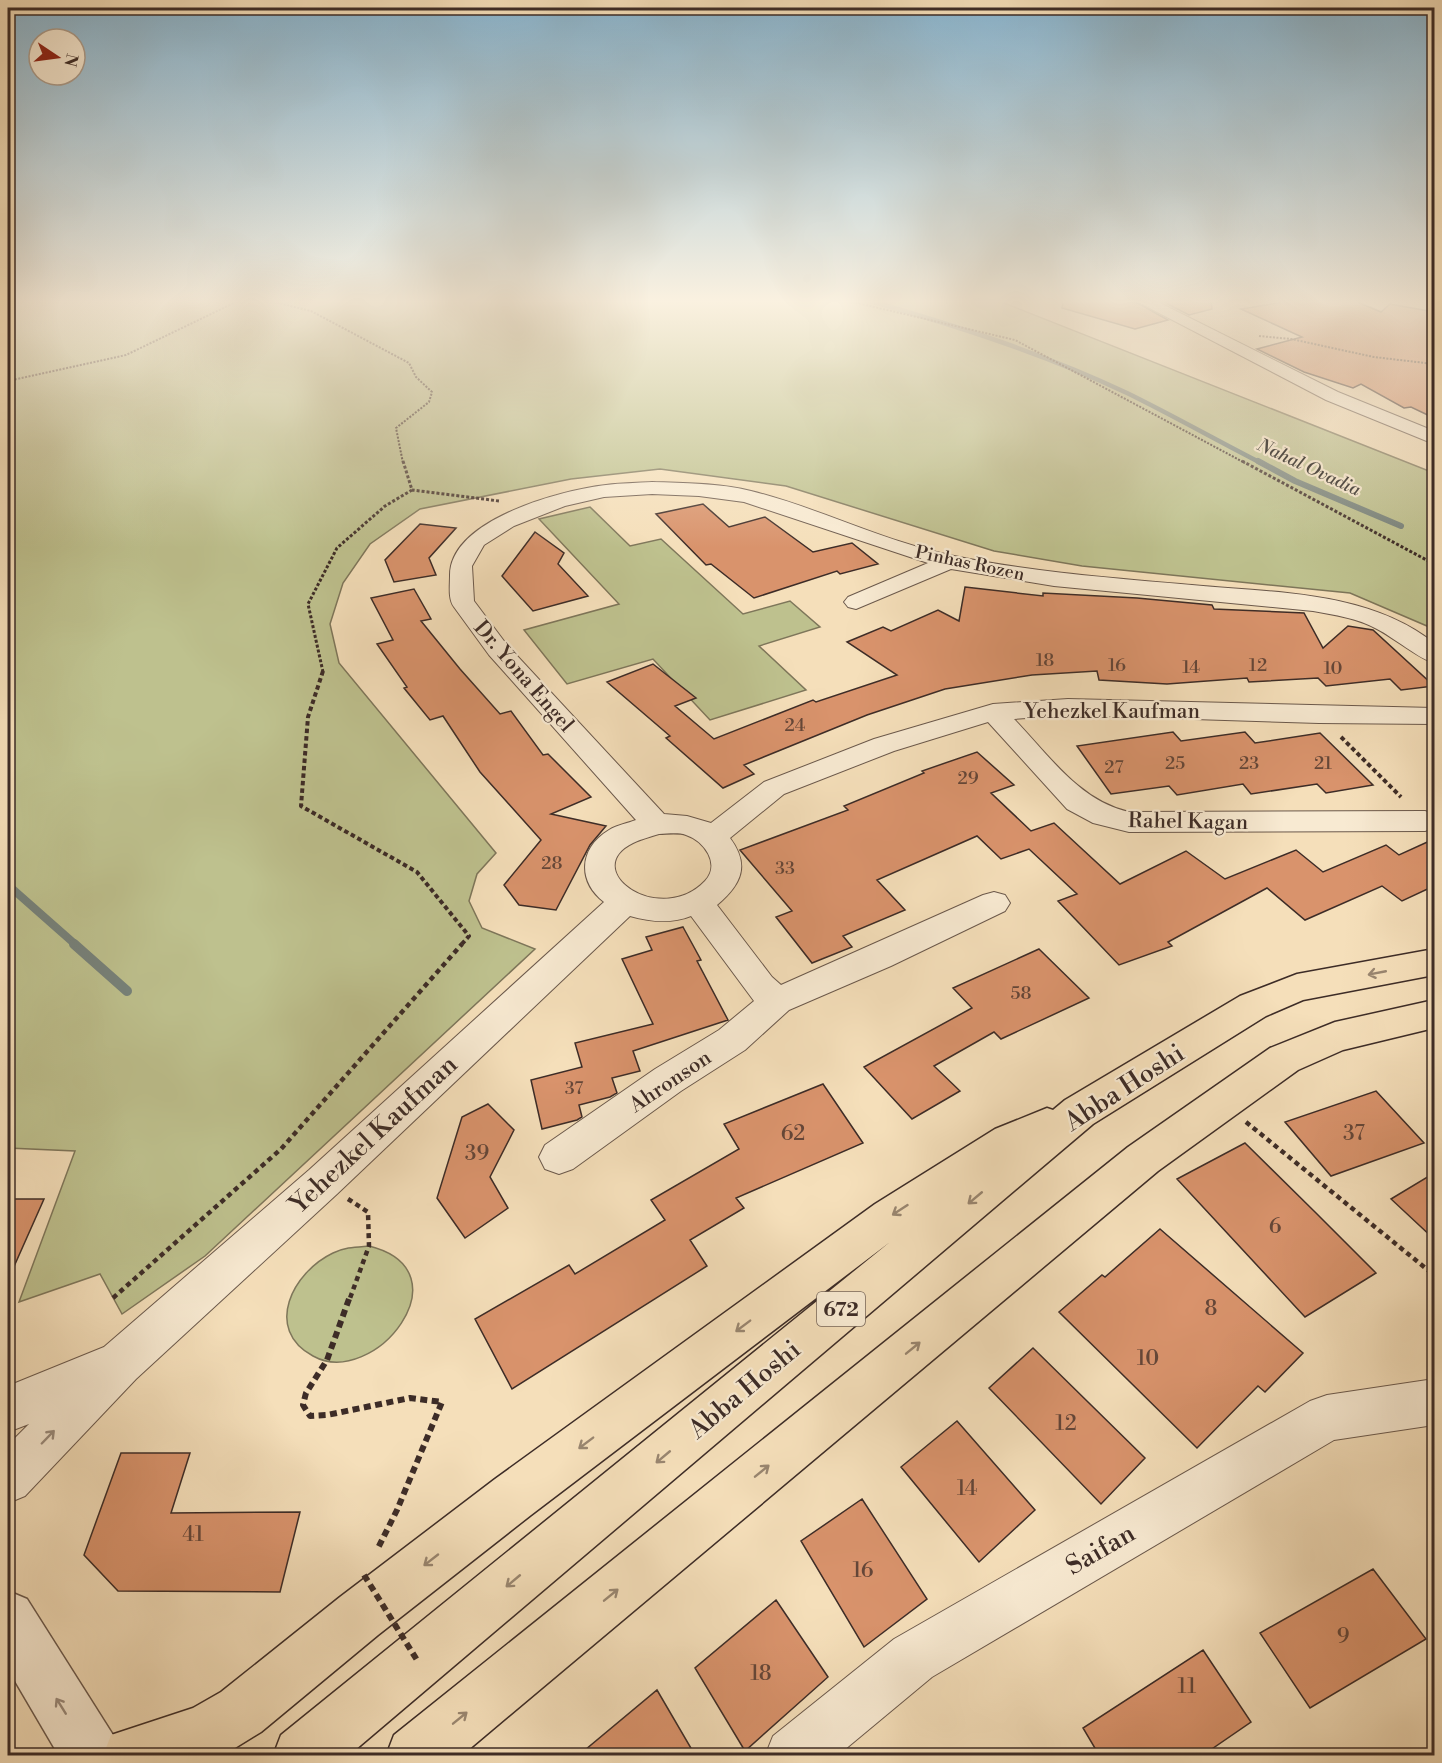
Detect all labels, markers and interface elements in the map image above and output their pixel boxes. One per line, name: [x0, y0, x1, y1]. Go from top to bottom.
north arrow: [27, 27, 87, 87]
text: N: [59, 52, 82, 69]
water label: Nahal Ovadia: [1253, 433, 1365, 502]
street label: Pinhas Rozen: [913, 541, 1027, 586]
street label: Dr. Yona Engel: [468, 615, 579, 738]
house number: 18: [1036, 649, 1054, 672]
house number: 16: [1108, 654, 1126, 677]
house number: 12: [1249, 654, 1267, 677]
house number: 14: [1182, 656, 1200, 679]
house number: 10: [1323, 657, 1343, 680]
street label: Yehezkel Kaufman: [1023, 699, 1200, 725]
house number: 24: [784, 714, 806, 737]
house number: 25: [1165, 752, 1185, 775]
house number: 23: [1239, 752, 1259, 775]
house number: 21: [1314, 752, 1332, 775]
house number: 27: [1104, 756, 1124, 779]
house number: 29: [957, 767, 979, 790]
street label: Rahel Kagan: [1128, 808, 1249, 836]
house number: 28: [541, 852, 563, 875]
house number: 33: [775, 857, 795, 880]
one-way arrow: [1368, 968, 1387, 979]
house number: 58: [1011, 982, 1031, 1005]
street label: Abba Hoshi: [1058, 1037, 1190, 1139]
street label: Ahronson: [624, 1045, 717, 1119]
street label: Yehezkel Kaufman: [282, 1049, 464, 1222]
house number: 37: [565, 1077, 583, 1100]
house number: 62: [781, 1121, 805, 1147]
house number: 37: [1343, 1121, 1365, 1147]
house number: 39: [465, 1141, 489, 1167]
one-way arrow: [967, 1192, 983, 1205]
one-way arrow: [891, 1204, 908, 1217]
house number: 6: [1269, 1214, 1282, 1240]
road number: 672: [817, 1292, 865, 1326]
house number: 8: [1205, 1296, 1217, 1322]
one-way arrow: [735, 1320, 751, 1332]
street label: Abba Hoshi: [681, 1334, 807, 1447]
one-way arrow: [905, 1341, 921, 1354]
house number: 10: [1137, 1346, 1159, 1372]
house number: 12: [1055, 1411, 1077, 1437]
one-way arrow: [41, 1429, 56, 1444]
one-way arrow: [579, 1436, 595, 1449]
one-way arrow: [655, 1450, 671, 1463]
one-way arrow: [754, 1465, 770, 1478]
house number: 14: [957, 1476, 977, 1502]
street label: Saifan: [1060, 1517, 1141, 1582]
house number: 41: [182, 1522, 204, 1548]
one-way arrow: [423, 1554, 439, 1567]
house number: 16: [852, 1558, 874, 1584]
one-way arrow: [505, 1574, 521, 1587]
one-way arrow: [603, 1588, 618, 1602]
house number: 9: [1337, 1624, 1349, 1650]
house number: 18: [750, 1661, 772, 1687]
house number: 11: [1178, 1674, 1196, 1700]
one-way arrow: [55, 1698, 67, 1715]
one-way arrow: [452, 1712, 468, 1725]

